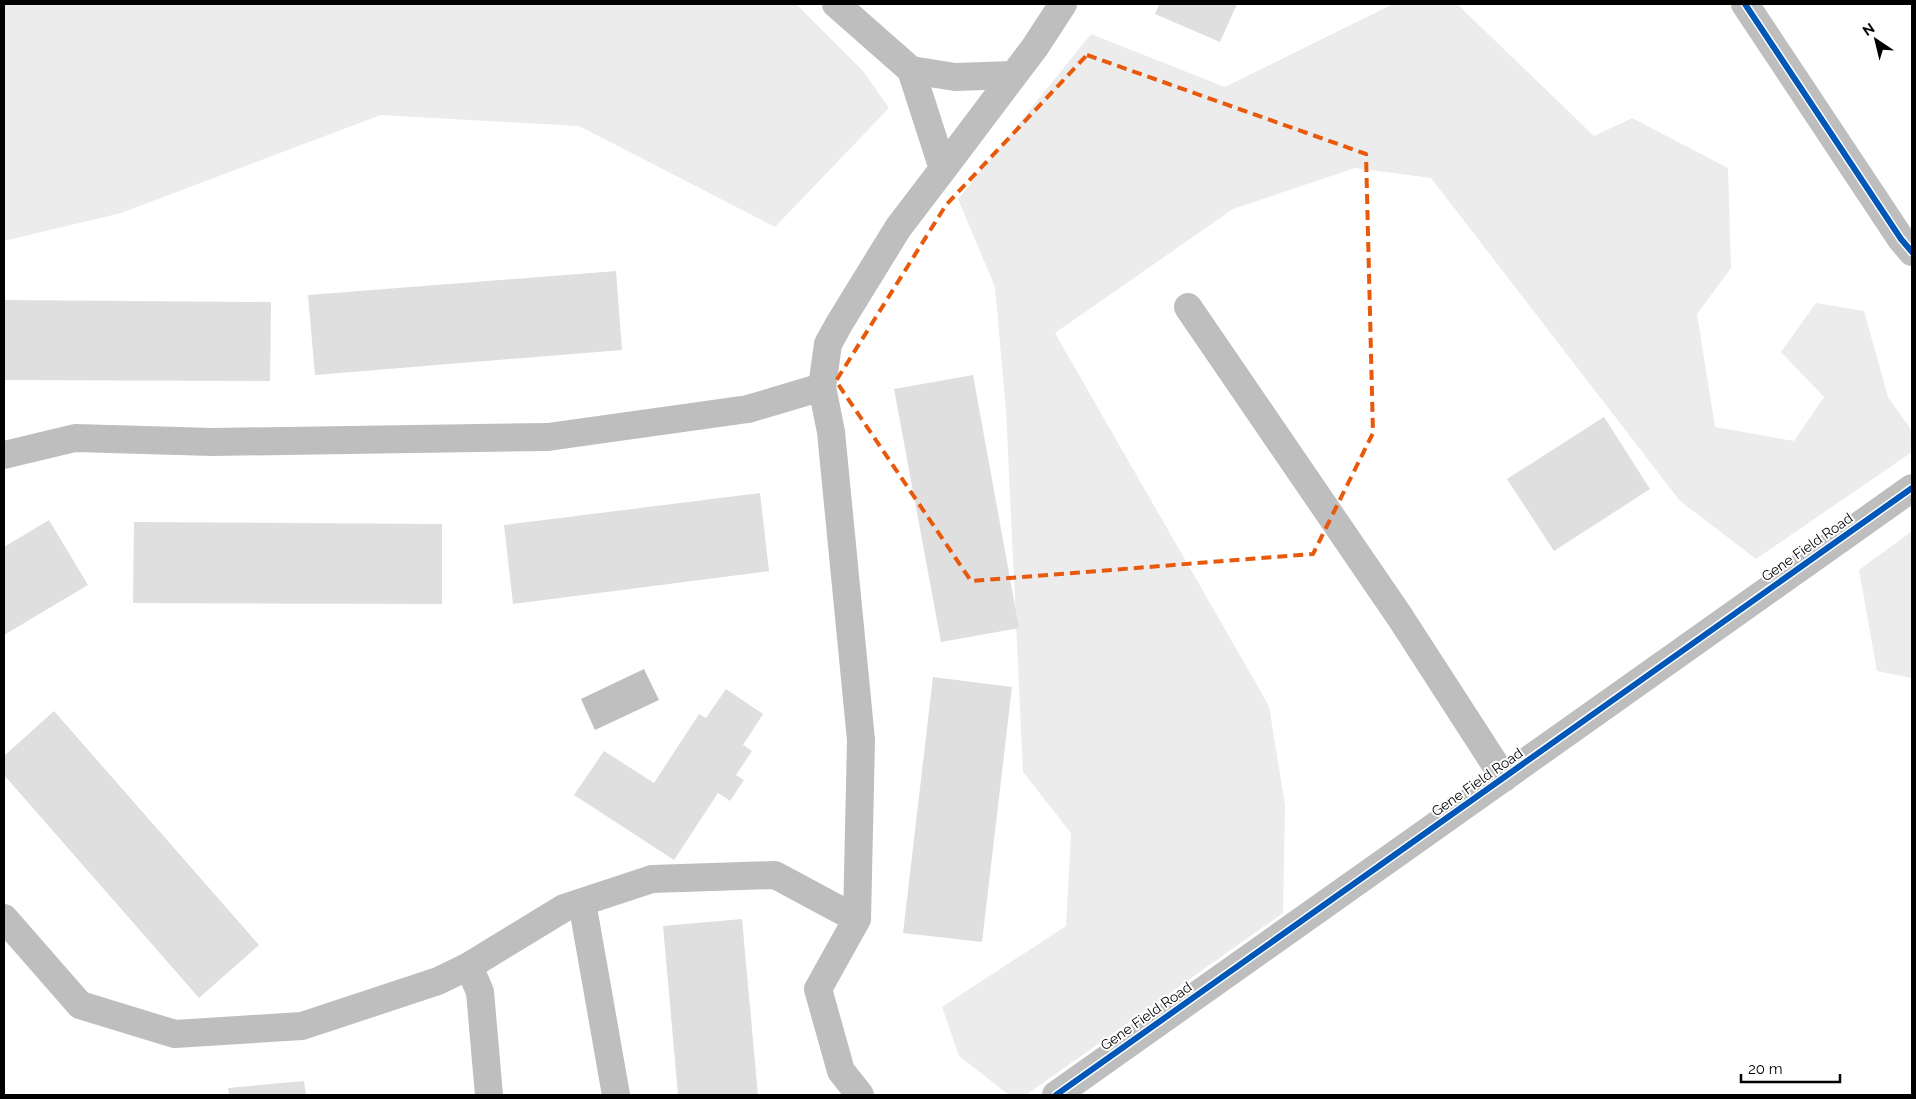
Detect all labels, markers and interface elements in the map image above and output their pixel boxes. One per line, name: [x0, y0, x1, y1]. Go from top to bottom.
north arrow: [1851, 15, 1901, 65]
text: N: [1860, 20, 1878, 39]
street label: Gene Field Road: [1758, 510, 1856, 584]
street label: Gene Field Road: [1428, 745, 1526, 819]
street label: Gene Field Road: [1097, 979, 1195, 1053]
scale bar: [1741, 1052, 1840, 1084]
text: 20 m: [1748, 1060, 1783, 1078]

